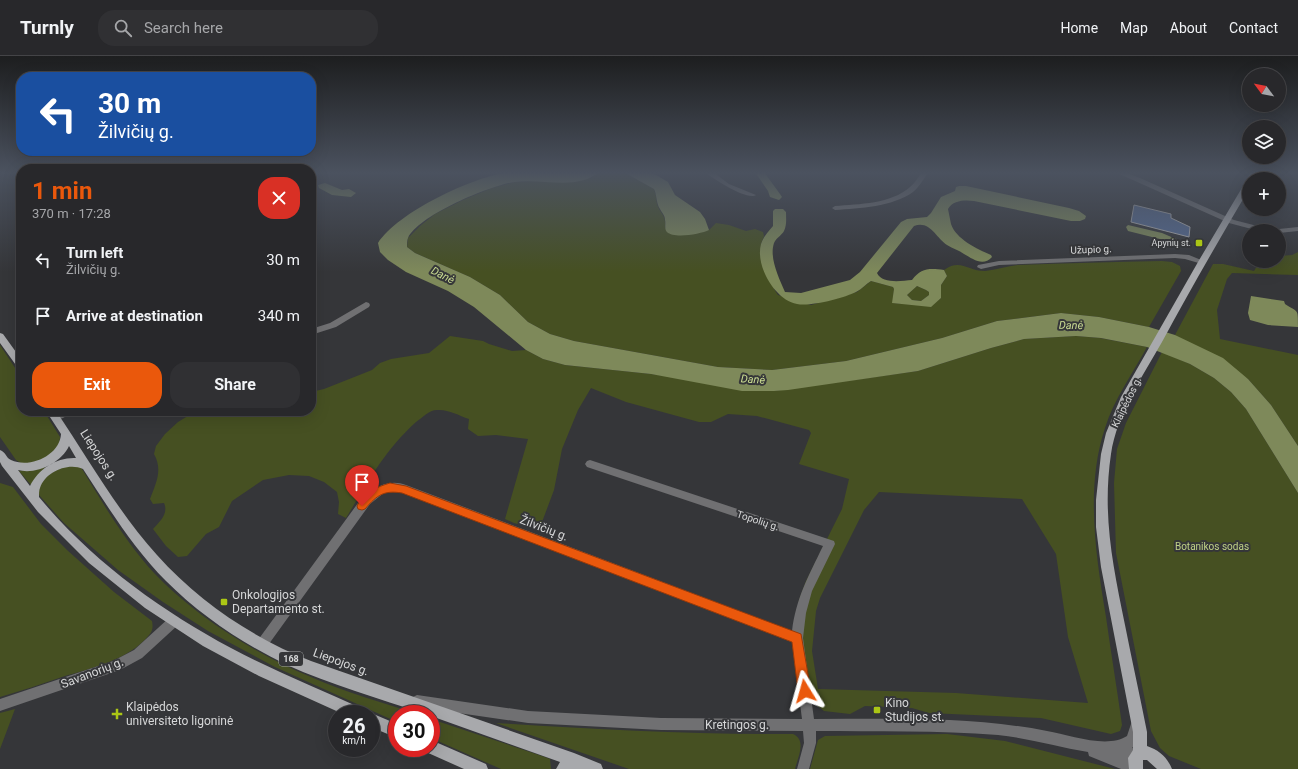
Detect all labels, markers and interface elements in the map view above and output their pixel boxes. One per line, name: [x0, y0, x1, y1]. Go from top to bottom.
search box: [98, 10, 378, 46]
text: Turnly: [20, 16, 74, 39]
icon: search: [112, 17, 134, 39]
text: Search here: [144, 19, 223, 37]
text: Home: [1060, 20, 1098, 36]
text: Map: [1120, 20, 1148, 36]
text: About: [1170, 20, 1207, 36]
text: Contact: [1229, 20, 1278, 36]
north arrow: [1242, 68, 1286, 112]
map controls: [1242, 68, 1286, 268]
text: 30 m: [98, 87, 161, 120]
icon: left: [32, 88, 84, 140]
button: layers: [1242, 120, 1286, 164]
text: Žilvičių g.: [98, 121, 174, 142]
button: +: [1242, 172, 1286, 216]
text: 1 min: [32, 177, 92, 205]
button: close: [258, 177, 300, 219]
text: 370 m · 17:28: [32, 206, 111, 221]
button: −: [1242, 224, 1286, 268]
place label: Apynių st.: [1152, 238, 1191, 248]
marker: Apynių st.: [1194, 238, 1204, 248]
street label: Užupio g.: [1070, 243, 1112, 256]
text: Turn left: [66, 244, 123, 262]
icon: left: [32, 249, 54, 271]
text: 30 m: [266, 251, 300, 269]
text: Žilvičių g.: [66, 262, 121, 277]
water label: Danė: [429, 264, 457, 287]
icon: arrive: [32, 305, 54, 327]
text: Arrive at destination: [66, 307, 203, 325]
text: 340 m: [258, 307, 300, 325]
water label: Danė: [1059, 319, 1084, 332]
button: Exit: [32, 362, 162, 408]
button: Share: [170, 362, 300, 408]
water label: Danė: [740, 372, 766, 387]
street label: Klaipėdos g.: [1110, 375, 1143, 429]
street label: Liepojos g.: [77, 427, 121, 483]
pin: [345, 465, 379, 506]
icon: arrive: [351, 471, 373, 493]
street label: Topolių g.: [735, 509, 780, 532]
street label: Žilvičių g.: [518, 511, 570, 544]
park label: Botanikos sodas: [1175, 541, 1249, 552]
place label: Onkologijos Departamento st.: [232, 588, 325, 616]
marker: Onkologijos Departamento st.: [219, 597, 229, 607]
street label: Liepojos g.: [311, 645, 371, 679]
road number: 168: [279, 652, 303, 666]
street label: Savanorių g.: [59, 655, 125, 691]
position arrow: [784, 670, 826, 712]
place label: Kino Studijos st.: [885, 696, 945, 724]
place label: Klaipėdos universiteto ligoninė: [126, 700, 233, 728]
speed limit sign: 30: [388, 705, 440, 757]
marker: Kino Studijos st.: [872, 705, 882, 715]
marker: Klaipėdos universiteto ligoninė: [111, 708, 123, 720]
text: 26: [343, 714, 365, 738]
street label: Kretingos g.: [705, 718, 769, 732]
text: km/h: [342, 735, 366, 746]

